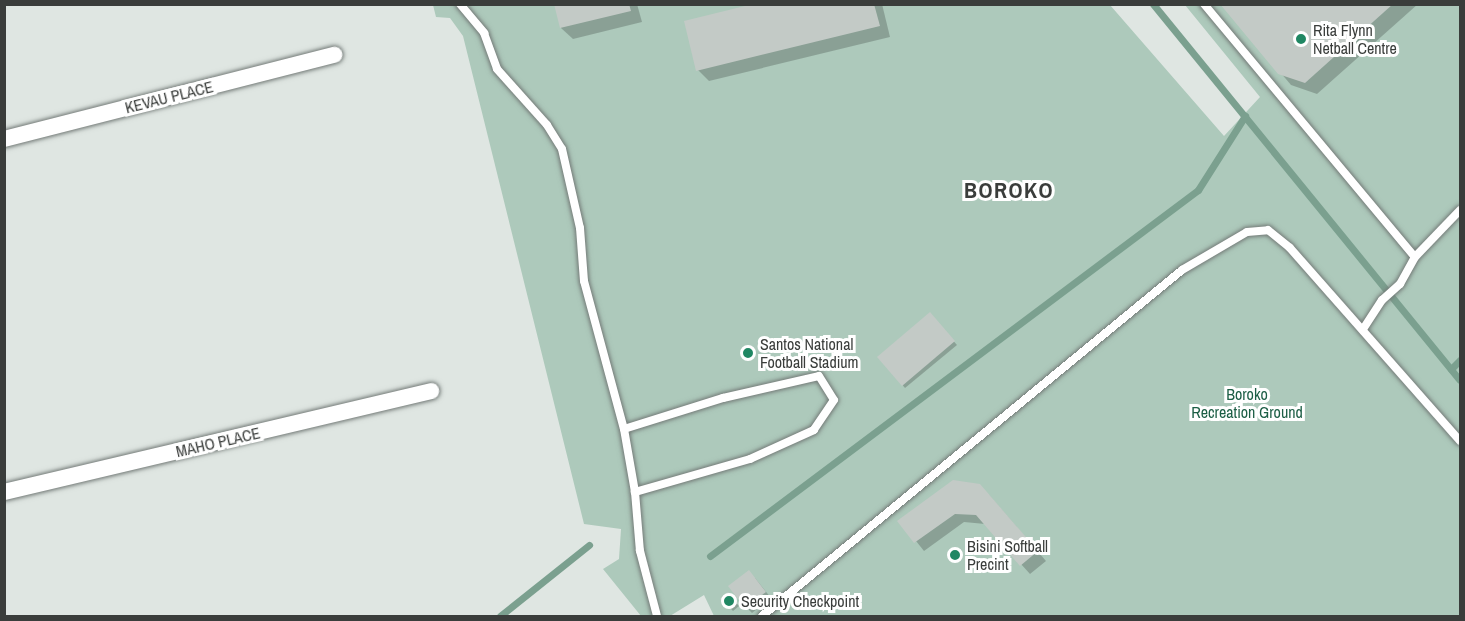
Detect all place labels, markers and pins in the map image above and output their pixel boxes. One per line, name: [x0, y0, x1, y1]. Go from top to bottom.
place label: Rita Flynn Netball Centre: [1313, 20, 1397, 58]
marker: Rita Flynn Netball Centre: [1294, 32, 1308, 46]
place label: Santos National Football Stadium: [760, 334, 859, 372]
marker: Santos National Football Stadium: [741, 346, 755, 360]
place label: Bisini Softball Precint: [967, 536, 1048, 574]
marker: Bisini Softball Precint: [948, 548, 962, 562]
place label: Security Checkpoint: [741, 591, 859, 611]
marker: Security Checkpoint: [722, 594, 736, 608]

